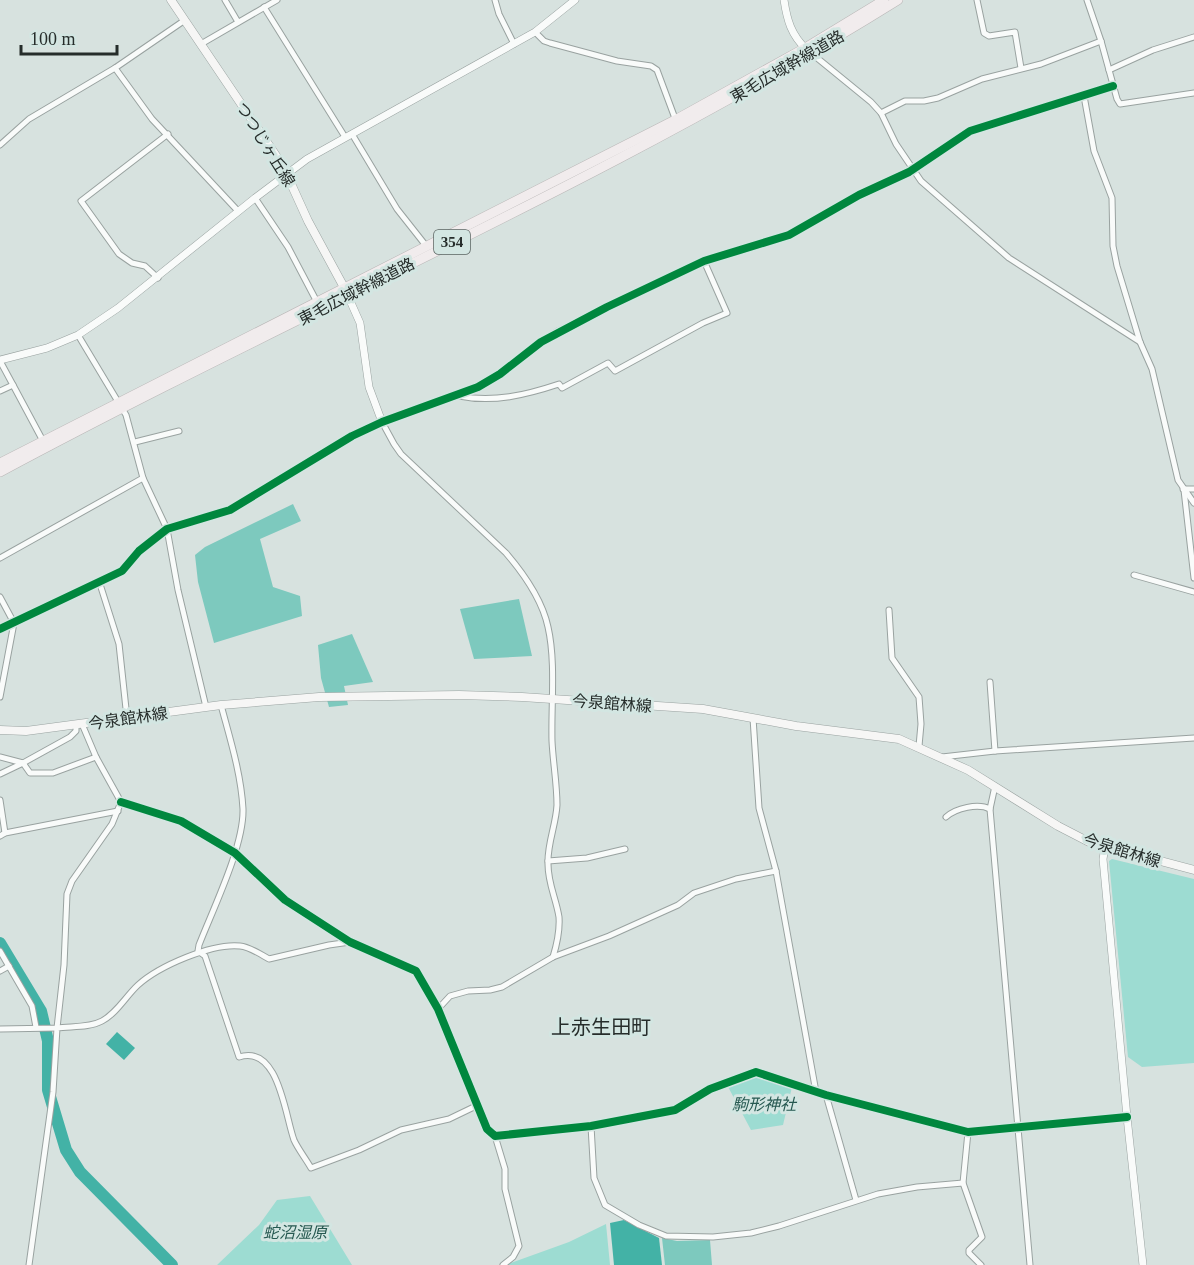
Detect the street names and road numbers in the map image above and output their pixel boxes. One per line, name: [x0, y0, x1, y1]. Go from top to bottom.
street label: 東毛広域幹線道路: [728, 27, 847, 106]
street label: つつじヶ丘線: [233, 99, 298, 189]
road number: 354: [434, 230, 470, 254]
street label: 東毛広域幹線道路: [295, 255, 417, 328]
street label: 今泉館林線: [571, 692, 652, 715]
street label: 今泉館林線: [87, 705, 169, 732]
street label: 今泉館林線: [1081, 831, 1163, 870]

